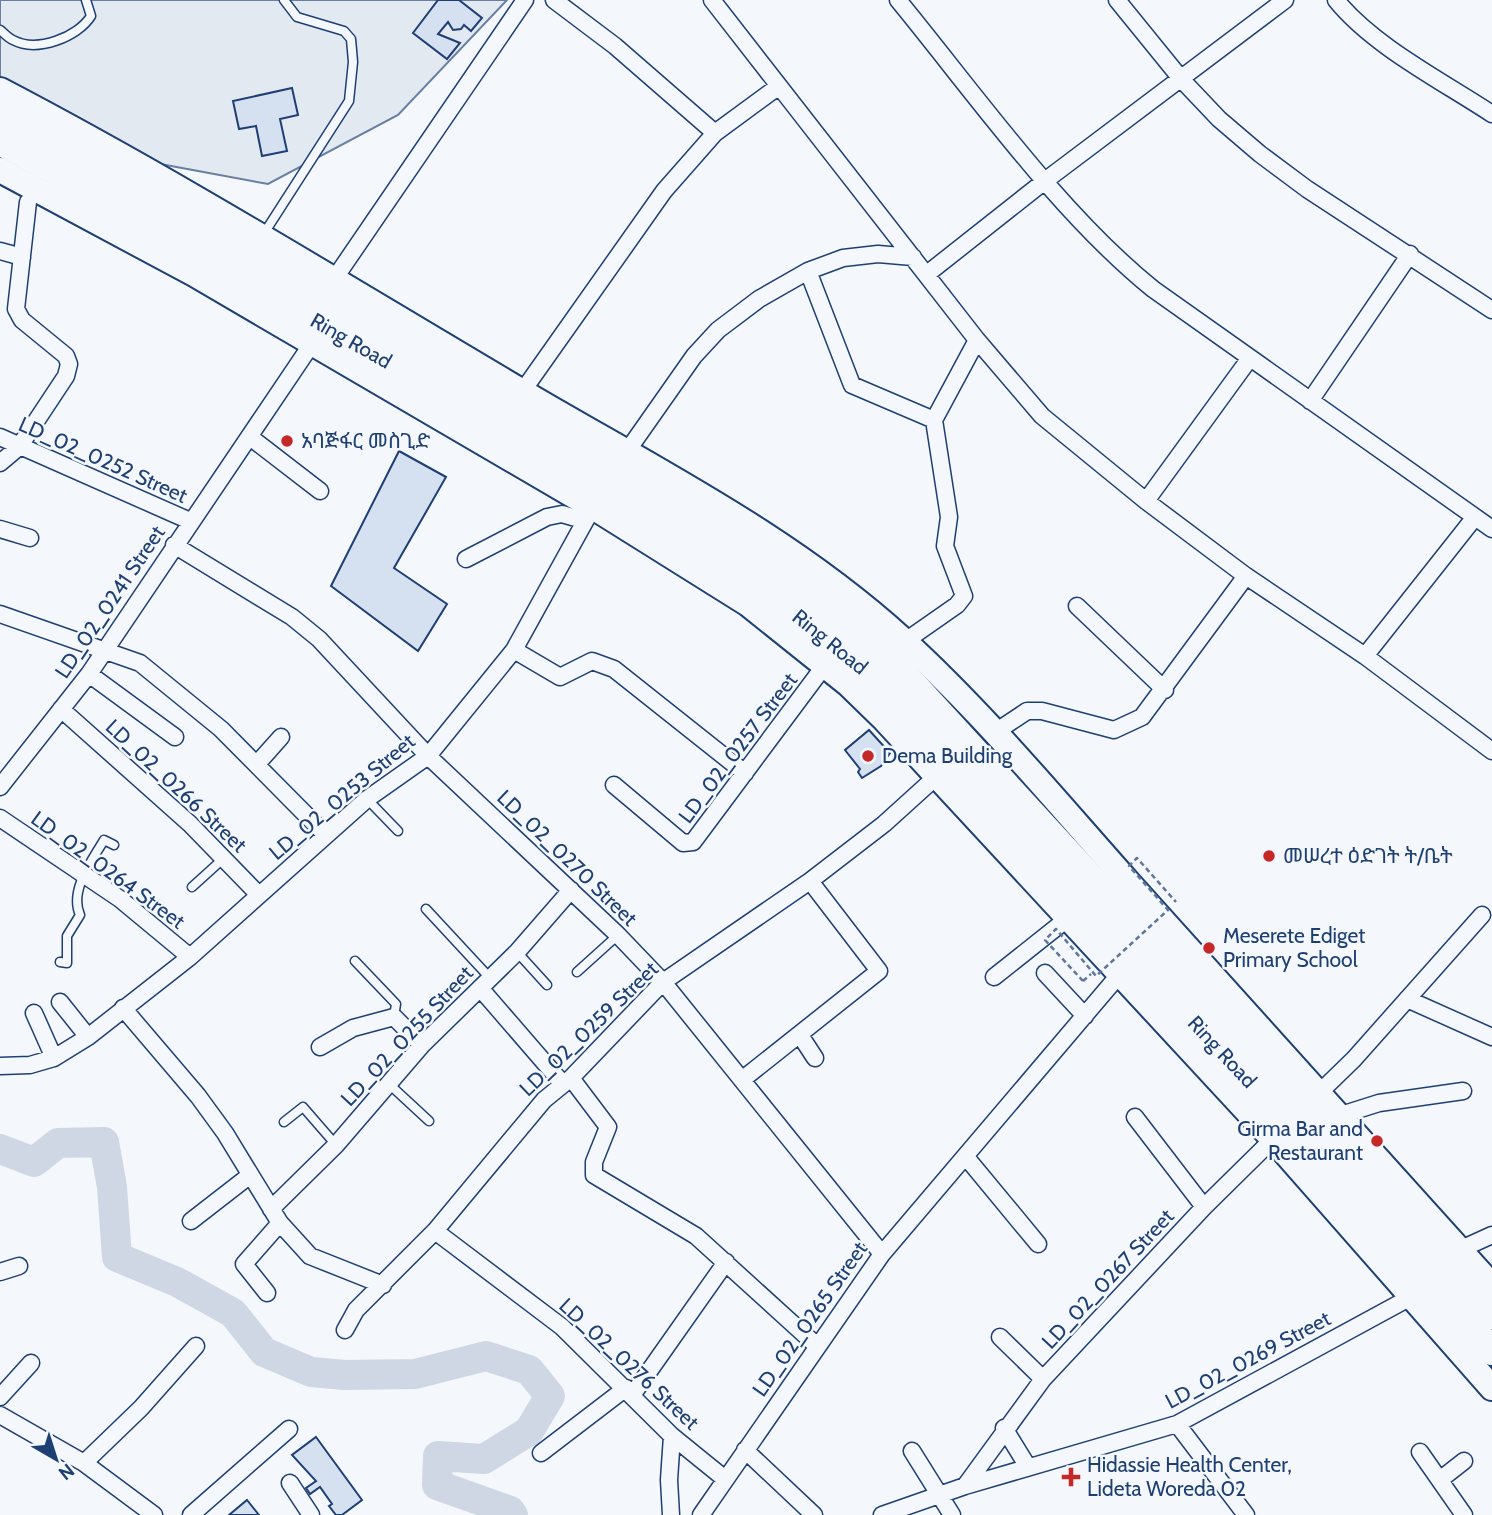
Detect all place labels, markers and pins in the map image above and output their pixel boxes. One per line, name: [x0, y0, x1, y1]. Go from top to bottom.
place label: አባጅፋር መስጊድ: [301, 428, 430, 453]
marker: አባጅፋር መስጊድ: [279, 433, 295, 449]
place label: Dema Building: [882, 743, 1013, 768]
marker: Dema Building: [860, 748, 876, 764]
place label: መሠረተ ዕድገት ት/ቤት: [1283, 843, 1453, 868]
marker: መሠረተ ዕድገት ት/ቤት: [1261, 848, 1277, 864]
place label: Meserete Ediget Primary School: [1223, 923, 1365, 972]
marker: Meserete Ediget Primary School: [1201, 940, 1217, 956]
place label: Girma Bar and Restaurant: [1237, 1116, 1363, 1165]
marker: Girma Bar and Restaurant: [1369, 1133, 1385, 1149]
place label: Hidassie Health Center, Lideta Woreda 02: [1087, 1452, 1292, 1501]
marker: Hidassie Health Center, Lideta Woreda 02: [1061, 1467, 1081, 1487]

